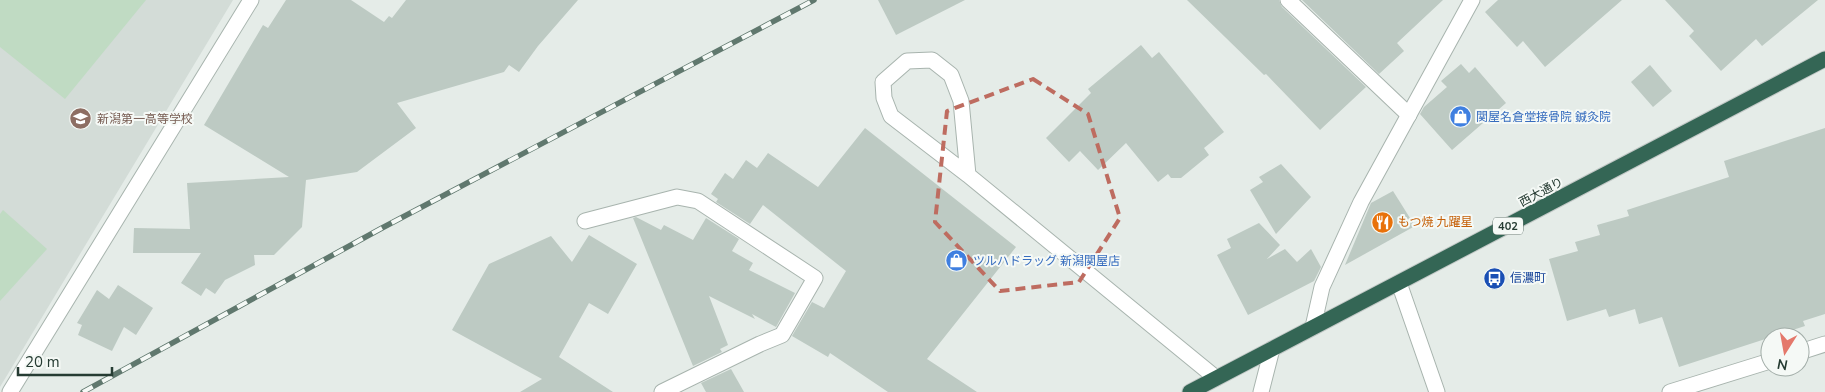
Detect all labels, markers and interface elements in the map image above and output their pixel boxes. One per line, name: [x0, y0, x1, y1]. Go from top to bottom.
shop icon: 関屋名倉堂接骨院 鍼灸院: [1448, 105, 1472, 129]
school or university icon: 新潟第一高等学校: [69, 107, 93, 131]
place label: 関屋名倉堂接骨院 鍼灸院: [1476, 109, 1611, 125]
place label: 新潟第一高等学校: [97, 111, 193, 127]
street label: 西大通り: [1516, 174, 1566, 210]
restaurant icon: もつ焼 九躍星: [1370, 210, 1394, 234]
place label: もつ焼 九躍星: [1398, 214, 1473, 230]
road number: 402: [1493, 218, 1523, 235]
shop icon: ツルハドラッグ 新潟関屋店: [945, 249, 969, 273]
place label: ツルハドラッグ 新潟関屋店: [973, 253, 1120, 269]
bus stop icon: 信濃町: [1482, 266, 1506, 290]
place label: 信濃町: [1510, 270, 1546, 286]
north arrow: [1760, 327, 1810, 377]
scale bar: [18, 344, 111, 376]
text: 20 m: [25, 352, 60, 372]
text: N: [1776, 354, 1790, 375]

